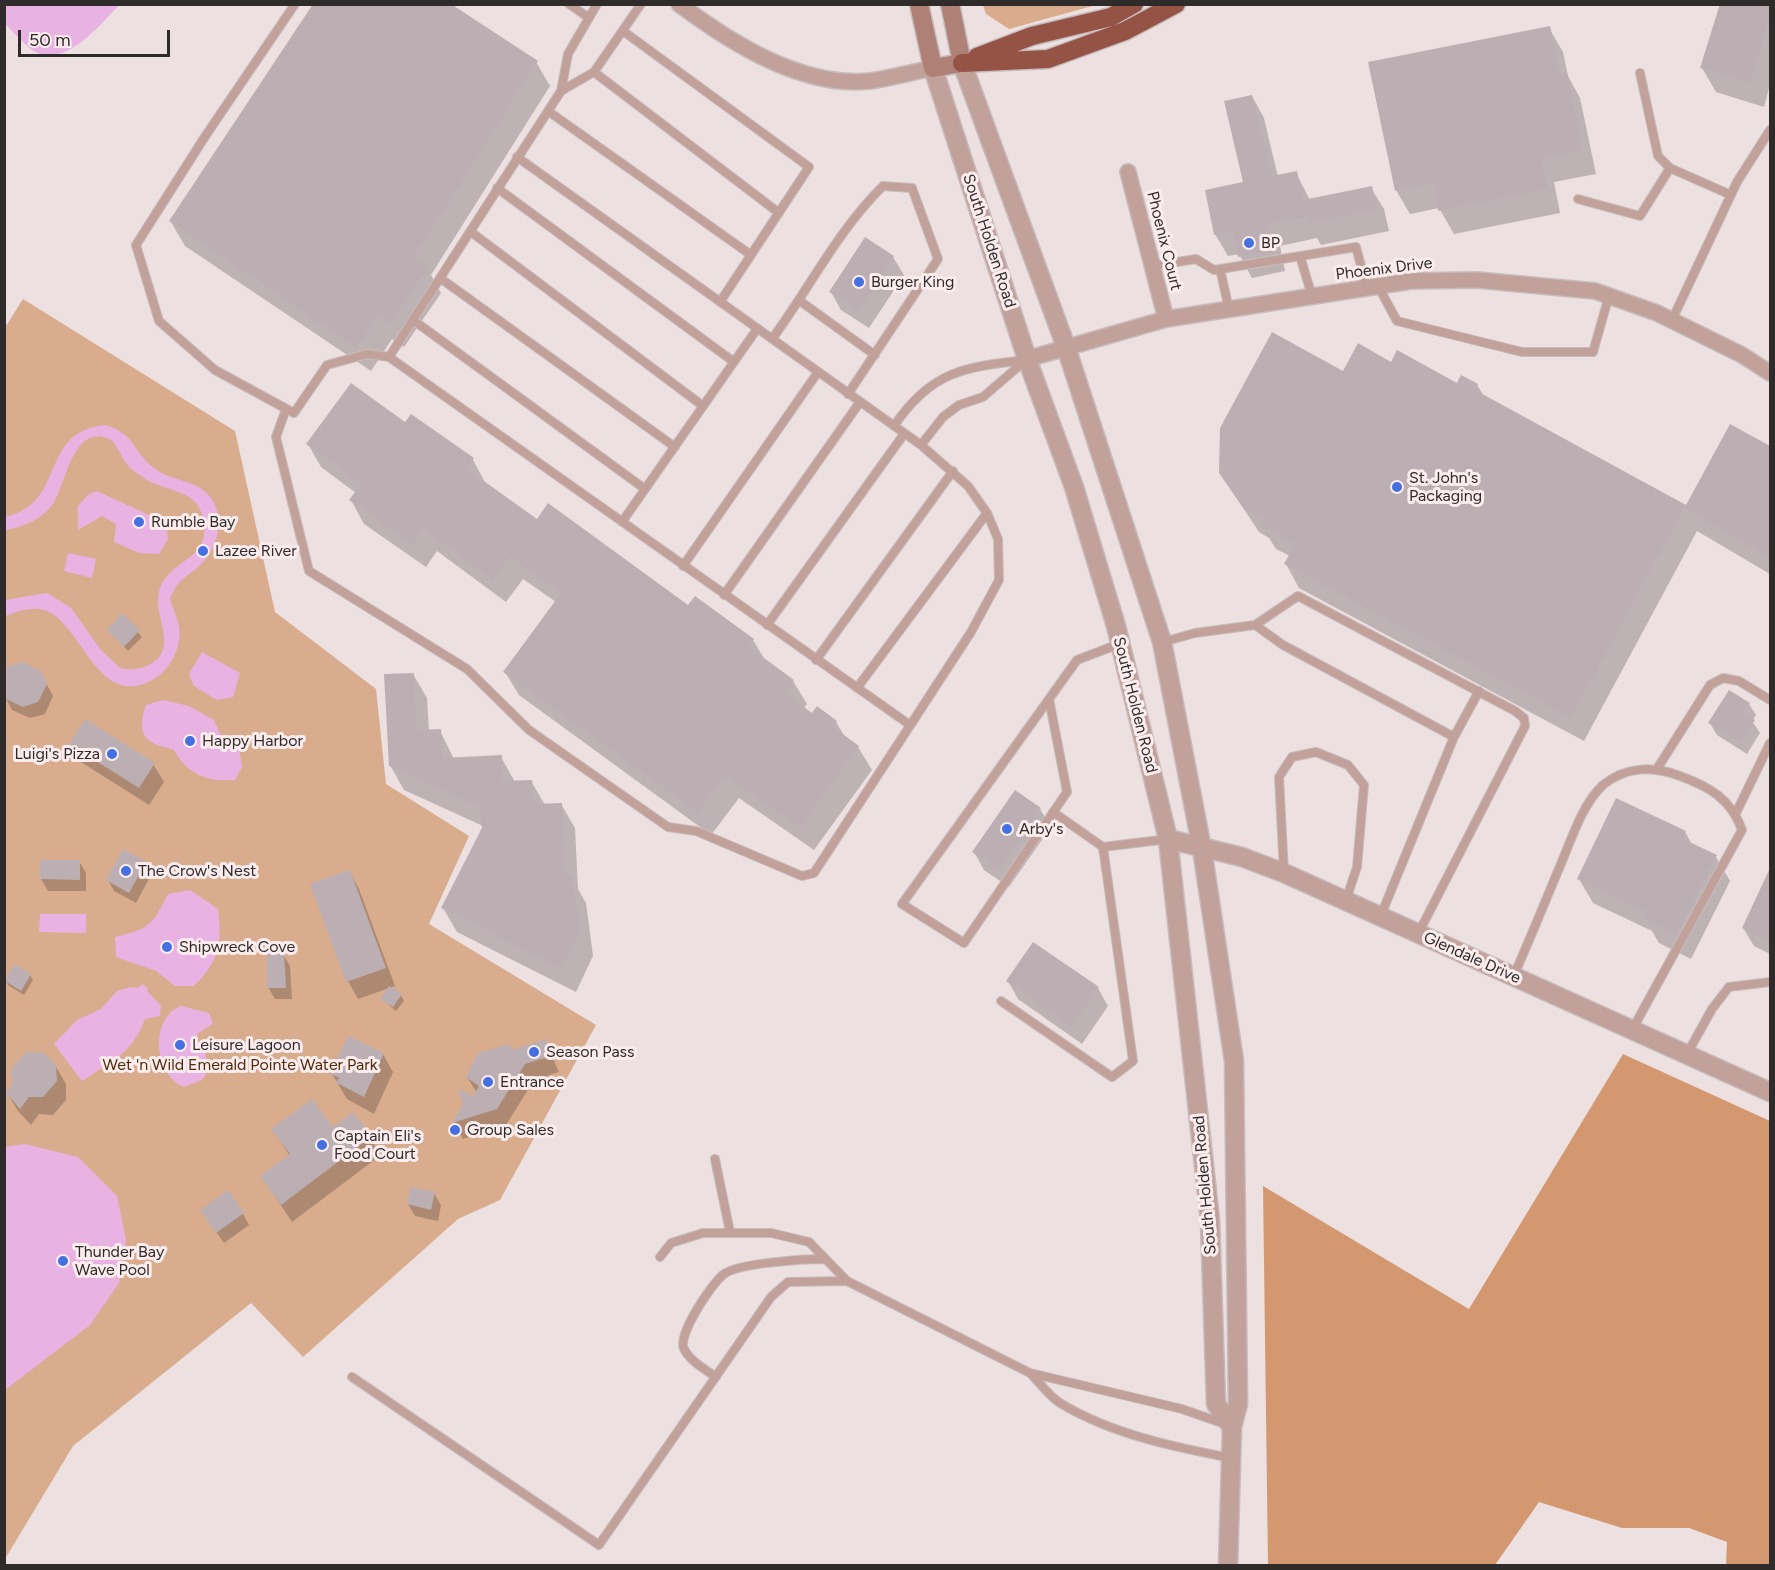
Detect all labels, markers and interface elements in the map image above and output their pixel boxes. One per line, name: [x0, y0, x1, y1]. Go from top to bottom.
scale bar: [21, 18, 172, 56]
text: 50 m: [29, 29, 71, 51]
street label: South Holden Road: [958, 172, 1020, 310]
street label: Phoenix Court: [1142, 189, 1186, 293]
place label: BP: [1261, 233, 1280, 253]
marker: BP: [1242, 236, 1256, 250]
street label: Phoenix Drive: [1334, 254, 1434, 284]
place label: Burger King: [871, 272, 954, 292]
marker: Burger King: [852, 275, 866, 289]
place label: St. John's Packaging: [1409, 468, 1482, 506]
marker: St. John's Packaging: [1390, 480, 1404, 494]
place label: Rumble Bay: [151, 512, 235, 532]
marker: Rumble Bay: [132, 515, 146, 529]
place label: Lazee River: [215, 541, 297, 561]
marker: Lazee River: [196, 544, 210, 558]
street label: South Holden Road: [1109, 635, 1161, 775]
place label: Happy Harbor: [202, 731, 303, 751]
marker: Happy Harbor: [183, 734, 197, 748]
place label: Luigi's Pizza: [14, 744, 100, 764]
marker: Luigi's Pizza: [105, 747, 119, 761]
place label: Arby's: [1019, 819, 1063, 839]
marker: Arby's: [1000, 822, 1014, 836]
place label: The Crow's Nest: [138, 861, 256, 881]
marker: The Crow's Nest: [119, 864, 133, 878]
street label: Glendale Drive: [1421, 928, 1523, 988]
place label: Shipwreck Cove: [179, 937, 295, 957]
marker: Shipwreck Cove: [160, 940, 174, 954]
place label: Leisure Lagoon: [192, 1035, 301, 1055]
marker: Leisure Lagoon: [173, 1038, 187, 1052]
place label: Season Pass: [546, 1042, 635, 1062]
marker: Season Pass: [527, 1045, 541, 1059]
park label: Wet 'n Wild Emerald Pointe Water Park: [103, 1055, 377, 1075]
place label: Entrance: [500, 1072, 564, 1092]
marker: Entrance: [481, 1075, 495, 1089]
street label: South Holden Road: [1189, 1115, 1221, 1255]
place label: Group Sales: [467, 1120, 554, 1140]
marker: Group Sales: [448, 1123, 462, 1137]
place label: Captain Eli's Food Court: [334, 1126, 421, 1164]
marker: Captain Eli's Food Court: [315, 1138, 329, 1152]
place label: Thunder Bay Wave Pool: [75, 1242, 164, 1280]
marker: Thunder Bay Wave Pool: [56, 1254, 70, 1268]

